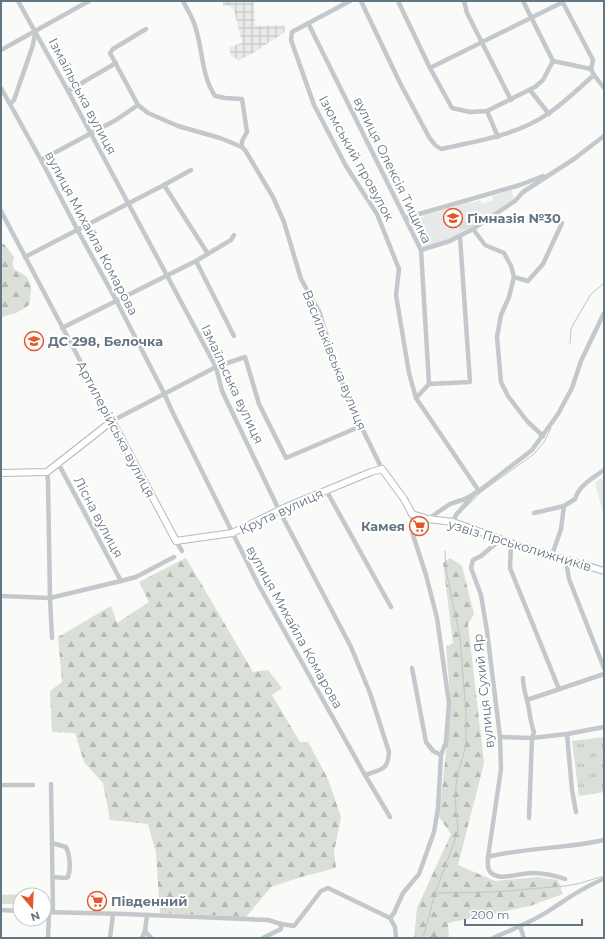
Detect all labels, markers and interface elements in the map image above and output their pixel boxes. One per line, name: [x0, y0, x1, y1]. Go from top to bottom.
street label: Ізмаїльська вулиця: [45, 35, 121, 157]
street label: Ізюмський провулок: [316, 93, 398, 224]
street label: вулиця Олексія Тищика: [350, 94, 436, 246]
street label: вулиця Михайла Комарова: [42, 148, 142, 318]
school or university icon: Гімназія №30: [442, 207, 464, 229]
place label: Гімназія №30: [467, 210, 561, 226]
street label: Васильківська вулиця: [299, 287, 371, 433]
street label: Ізмаїльська вулиця: [198, 322, 268, 446]
school or university icon: ДС 298, Белочка: [23, 330, 45, 352]
place label: ДС 298, Белочка: [48, 333, 163, 349]
street label: Артилерійська вулиця: [73, 358, 159, 500]
street label: Лісна вулиця: [71, 474, 127, 560]
street label: Крута вулиця: [236, 485, 326, 537]
supermarket icon: Камея: [408, 515, 430, 537]
street label: узвіз Гірськолижників: [445, 515, 594, 574]
place label: Камея: [361, 518, 405, 534]
street label: вулиця Михайла Комарова: [243, 543, 347, 711]
street label: вулиця Сухий Яр: [469, 633, 497, 749]
north arrow: [12, 887, 52, 927]
supermarket icon: Південний: [86, 890, 108, 912]
place label: Південний: [111, 893, 188, 909]
scale bar: [465, 901, 582, 927]
text: 200 m: [471, 907, 510, 922]
text: N: [29, 908, 42, 925]

